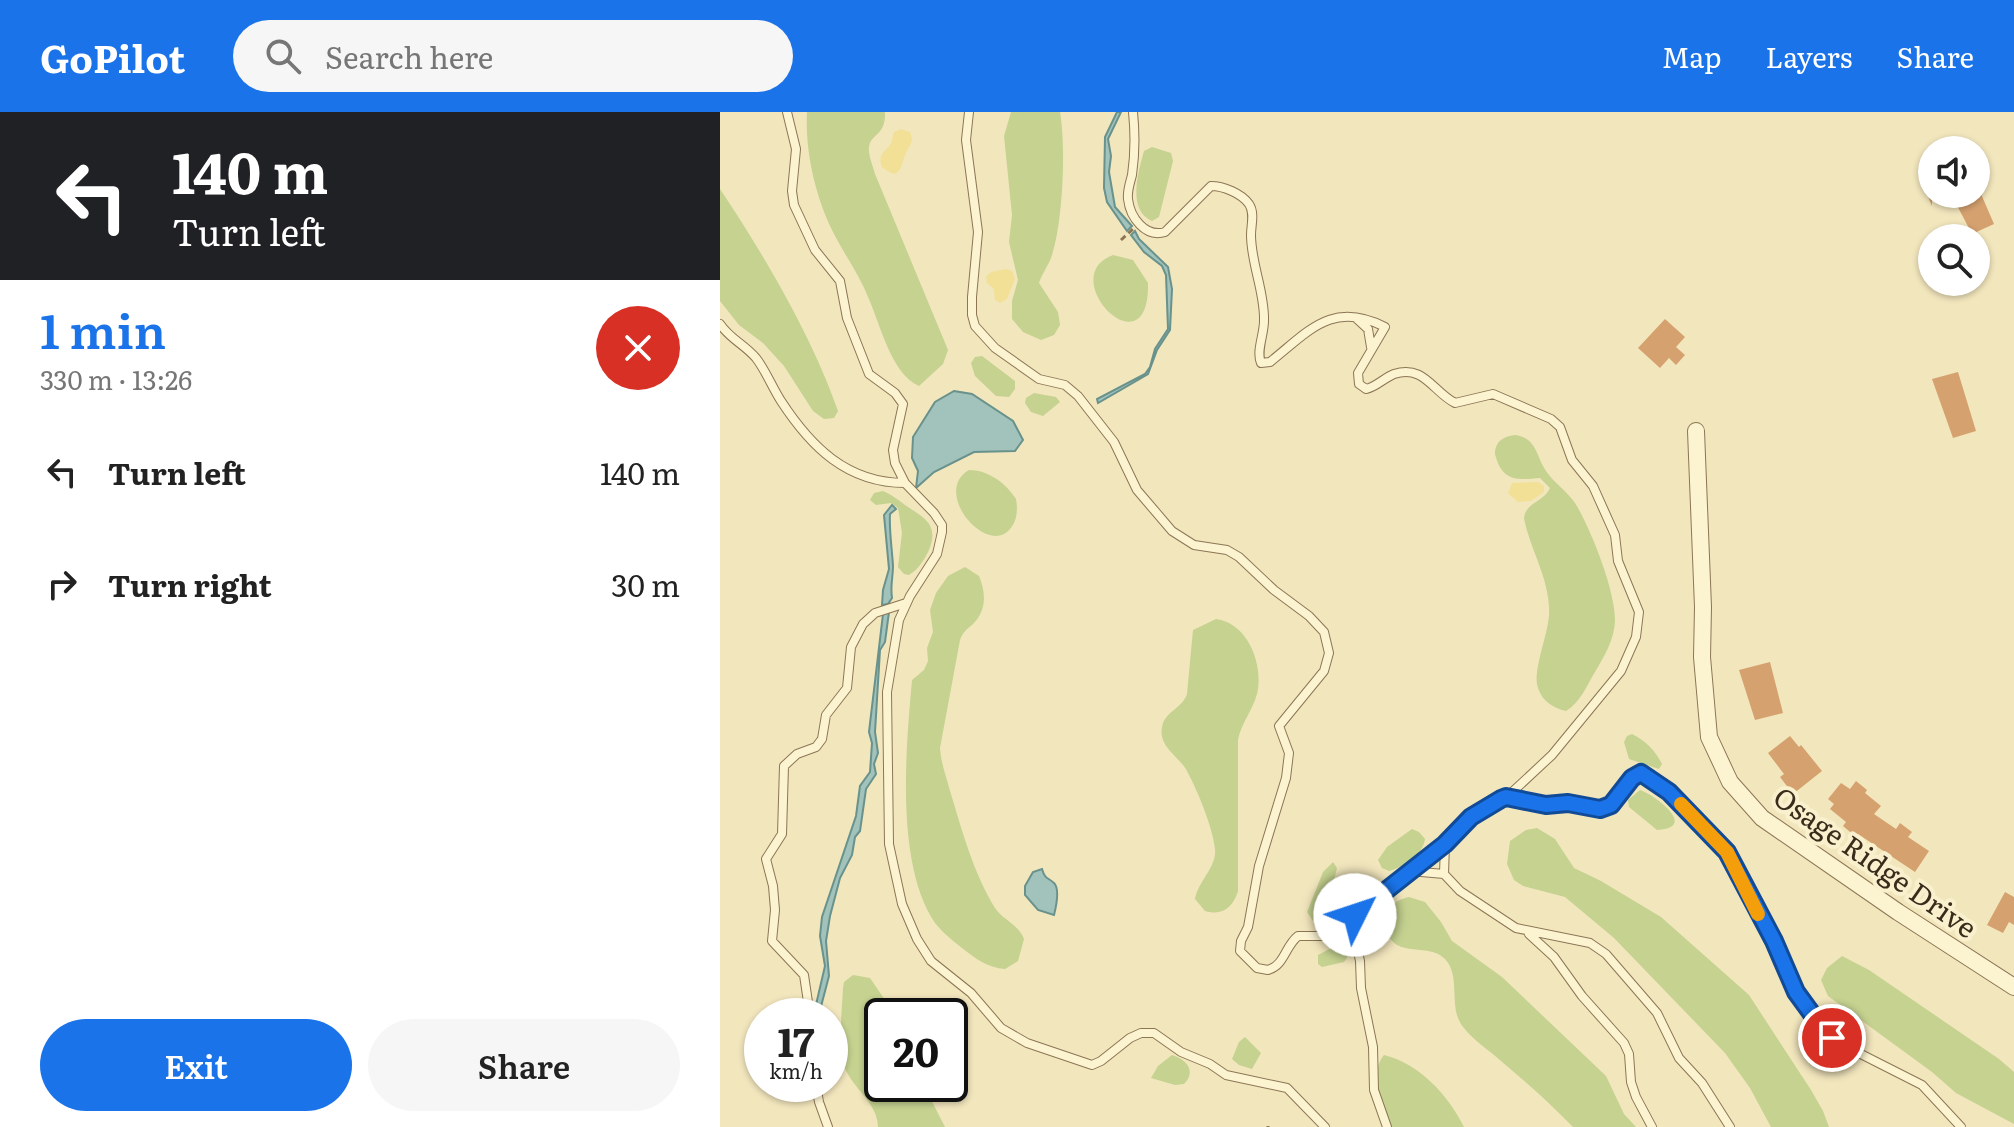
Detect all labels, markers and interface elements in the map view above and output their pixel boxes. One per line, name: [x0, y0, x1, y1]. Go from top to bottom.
search box: [233, 20, 793, 92]
text: GoPilot: [40, 28, 185, 85]
icon: search: [261, 34, 305, 78]
text: Search here: [325, 34, 493, 78]
text: Map: [1662, 35, 1721, 77]
text: Layers: [1765, 35, 1852, 77]
text: Share: [1896, 35, 1974, 77]
text: 140 m: [172, 128, 328, 211]
map controls: [1918, 136, 1990, 296]
button: sound: [1918, 136, 1990, 208]
icon: left: [40, 144, 144, 248]
text: Turn left: [172, 204, 326, 257]
button: search: [1918, 224, 1990, 296]
text: 1 min: [40, 293, 166, 364]
button: close: [596, 306, 680, 390]
text: 330 m · 13:26: [40, 359, 192, 398]
icon: left: [40, 450, 84, 494]
text: Turn left: [108, 450, 246, 494]
text: 140 m: [600, 450, 680, 494]
icon: right: [40, 562, 84, 606]
text: Turn right: [108, 562, 272, 606]
text: 30 m: [611, 562, 680, 606]
street label: Osage Ridge Drive: [1766, 775, 1986, 947]
position arrow: [1313, 873, 1397, 957]
speed limit sign: 20: [864, 998, 968, 1102]
pin: [1798, 1004, 1866, 1072]
text: 17: [777, 1010, 815, 1069]
icon: arrive: [1810, 1016, 1854, 1060]
button: Exit: [40, 1019, 352, 1111]
button: Share: [368, 1019, 680, 1111]
text: km/h: [769, 1055, 823, 1085]

